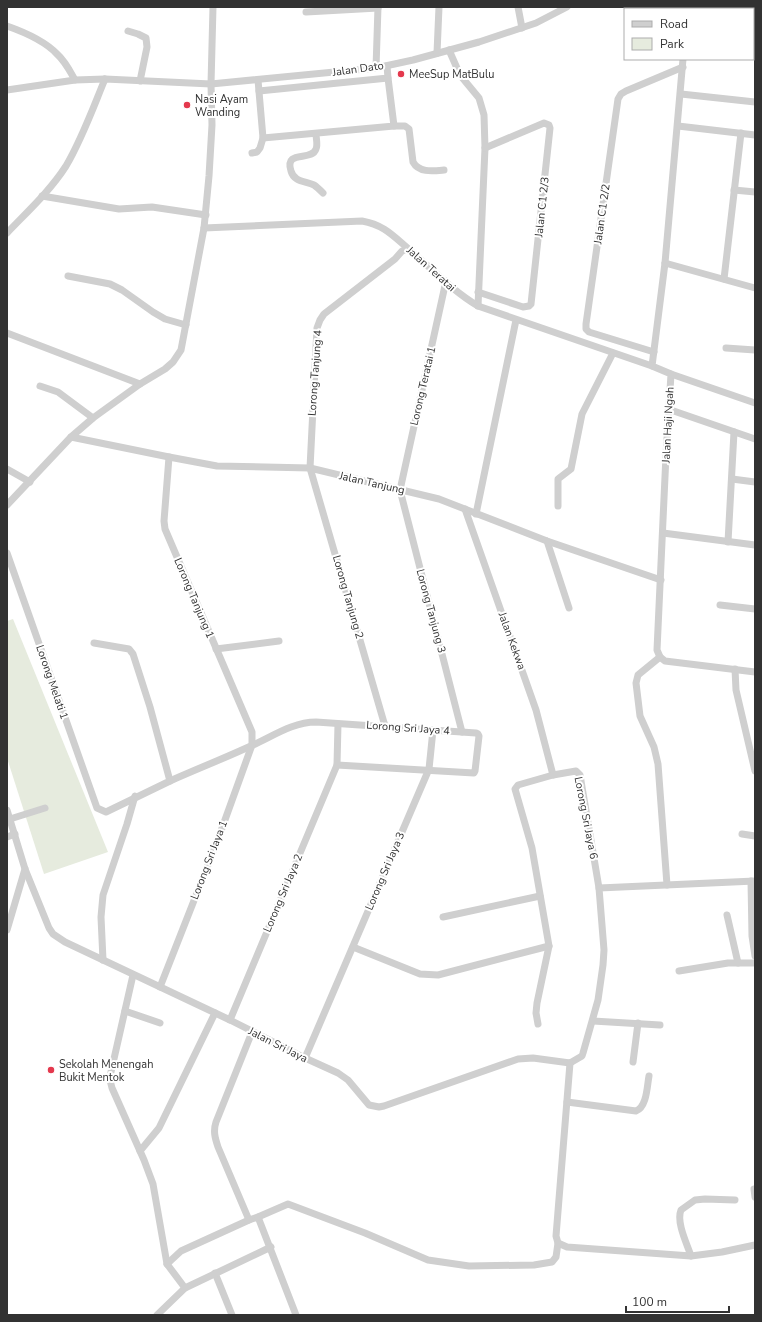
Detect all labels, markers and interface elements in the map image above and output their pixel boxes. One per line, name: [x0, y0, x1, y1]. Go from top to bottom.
legend: [624, 8, 754, 60]
text: Road: [660, 16, 688, 32]
text: Park: [660, 36, 685, 52]
street label: Jalan Dato: [330, 58, 385, 80]
place label: MeeSup MatBulu: [409, 67, 494, 82]
marker: MeeSup MatBulu: [396, 69, 406, 79]
place label: Nasi Ayam Wanding: [195, 92, 248, 120]
marker: Nasi Ayam Wanding: [182, 100, 192, 110]
street label: Jalan C1 2/3: [531, 176, 553, 239]
street label: Jalan C1 2/2: [590, 183, 614, 246]
street label: Jalan Teratai: [403, 242, 459, 295]
street label: Lorong Tanjung 4: [305, 329, 326, 417]
street label: Lorong Teratai 1: [407, 345, 439, 427]
street label: Jalan Haji Ngah: [658, 386, 677, 465]
street label: Jalan Tanjung: [337, 468, 406, 498]
street label: Lorong Tanjung 2: [329, 553, 367, 641]
street label: Lorong Tanjung 1: [170, 555, 218, 641]
street label: Lorong Tanjung 3: [413, 567, 449, 655]
street label: Jalan Kekwa: [494, 609, 529, 672]
street label: Lorong Melati 1: [32, 643, 72, 721]
street label: Lorong Sri Jaya 4: [366, 718, 451, 738]
street label: Lorong Sri Jaya 6: [571, 775, 601, 861]
street label: Lorong Sri Jaya 1: [187, 818, 231, 902]
street label: Lorong Sri Jaya 3: [362, 830, 408, 912]
street label: Lorong Sri Jaya 2: [260, 852, 306, 934]
street label: Jalan Sri Jaya: [245, 1023, 310, 1066]
place label: Sekolah Menengah Bukit Mentok: [59, 1057, 153, 1085]
marker: Sekolah Menengah Bukit Mentok: [46, 1065, 56, 1075]
scale bar: [626, 1288, 729, 1314]
text: 100 m: [632, 1294, 667, 1310]

